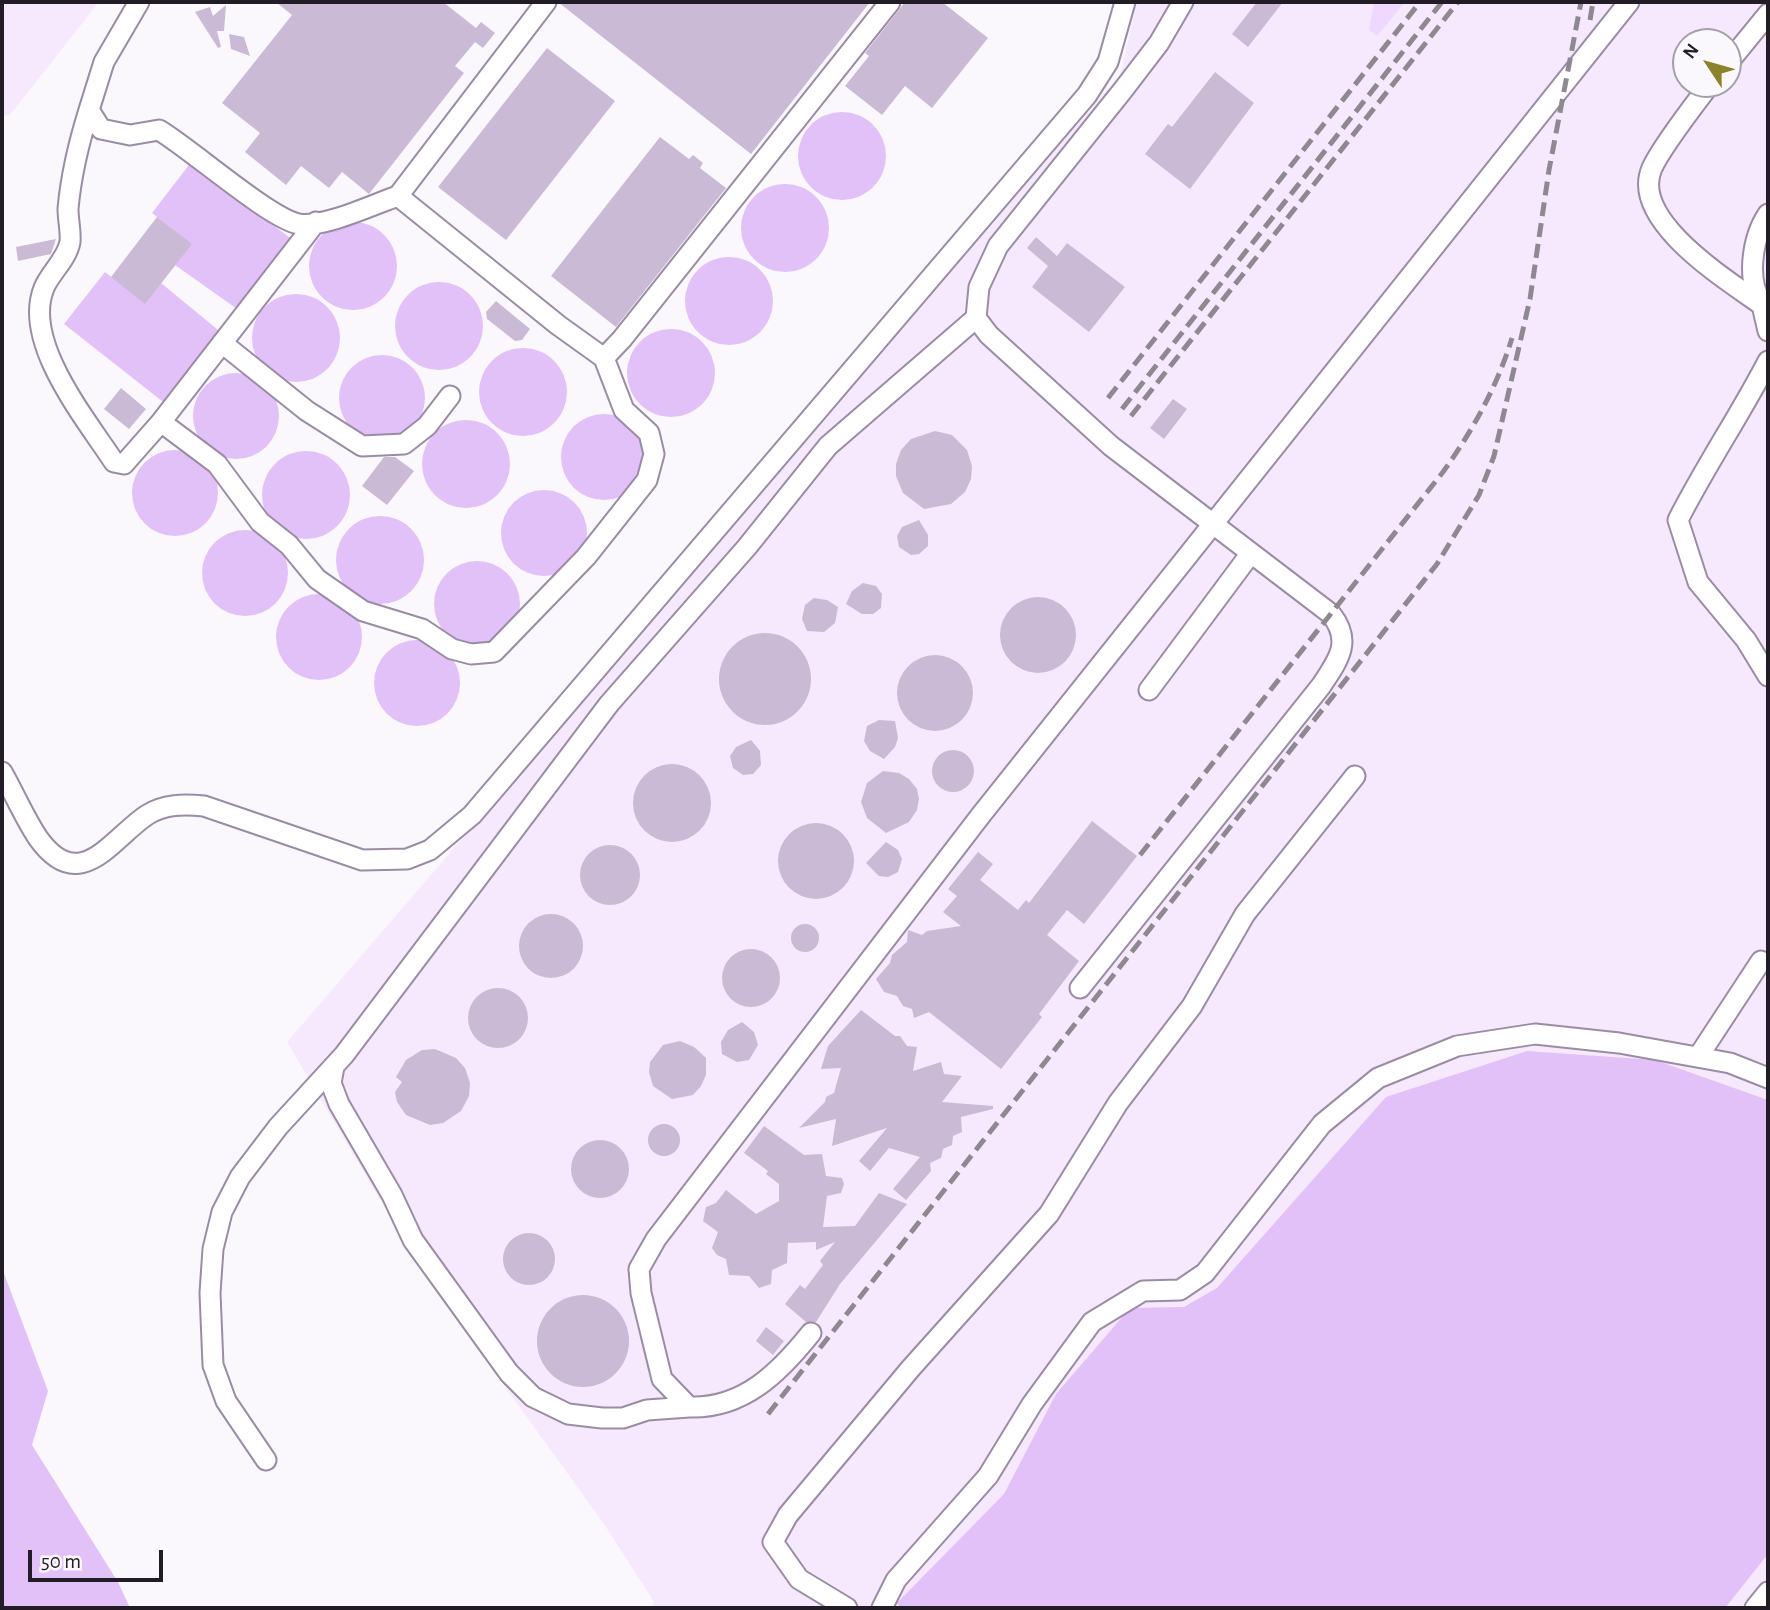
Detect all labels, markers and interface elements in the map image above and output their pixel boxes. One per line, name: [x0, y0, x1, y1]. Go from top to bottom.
north arrow: [1672, 28, 1742, 98]
text: N: [1680, 41, 1703, 62]
scale bar: [32, 1536, 166, 1580]
text: 50 m: [41, 1551, 81, 1572]

